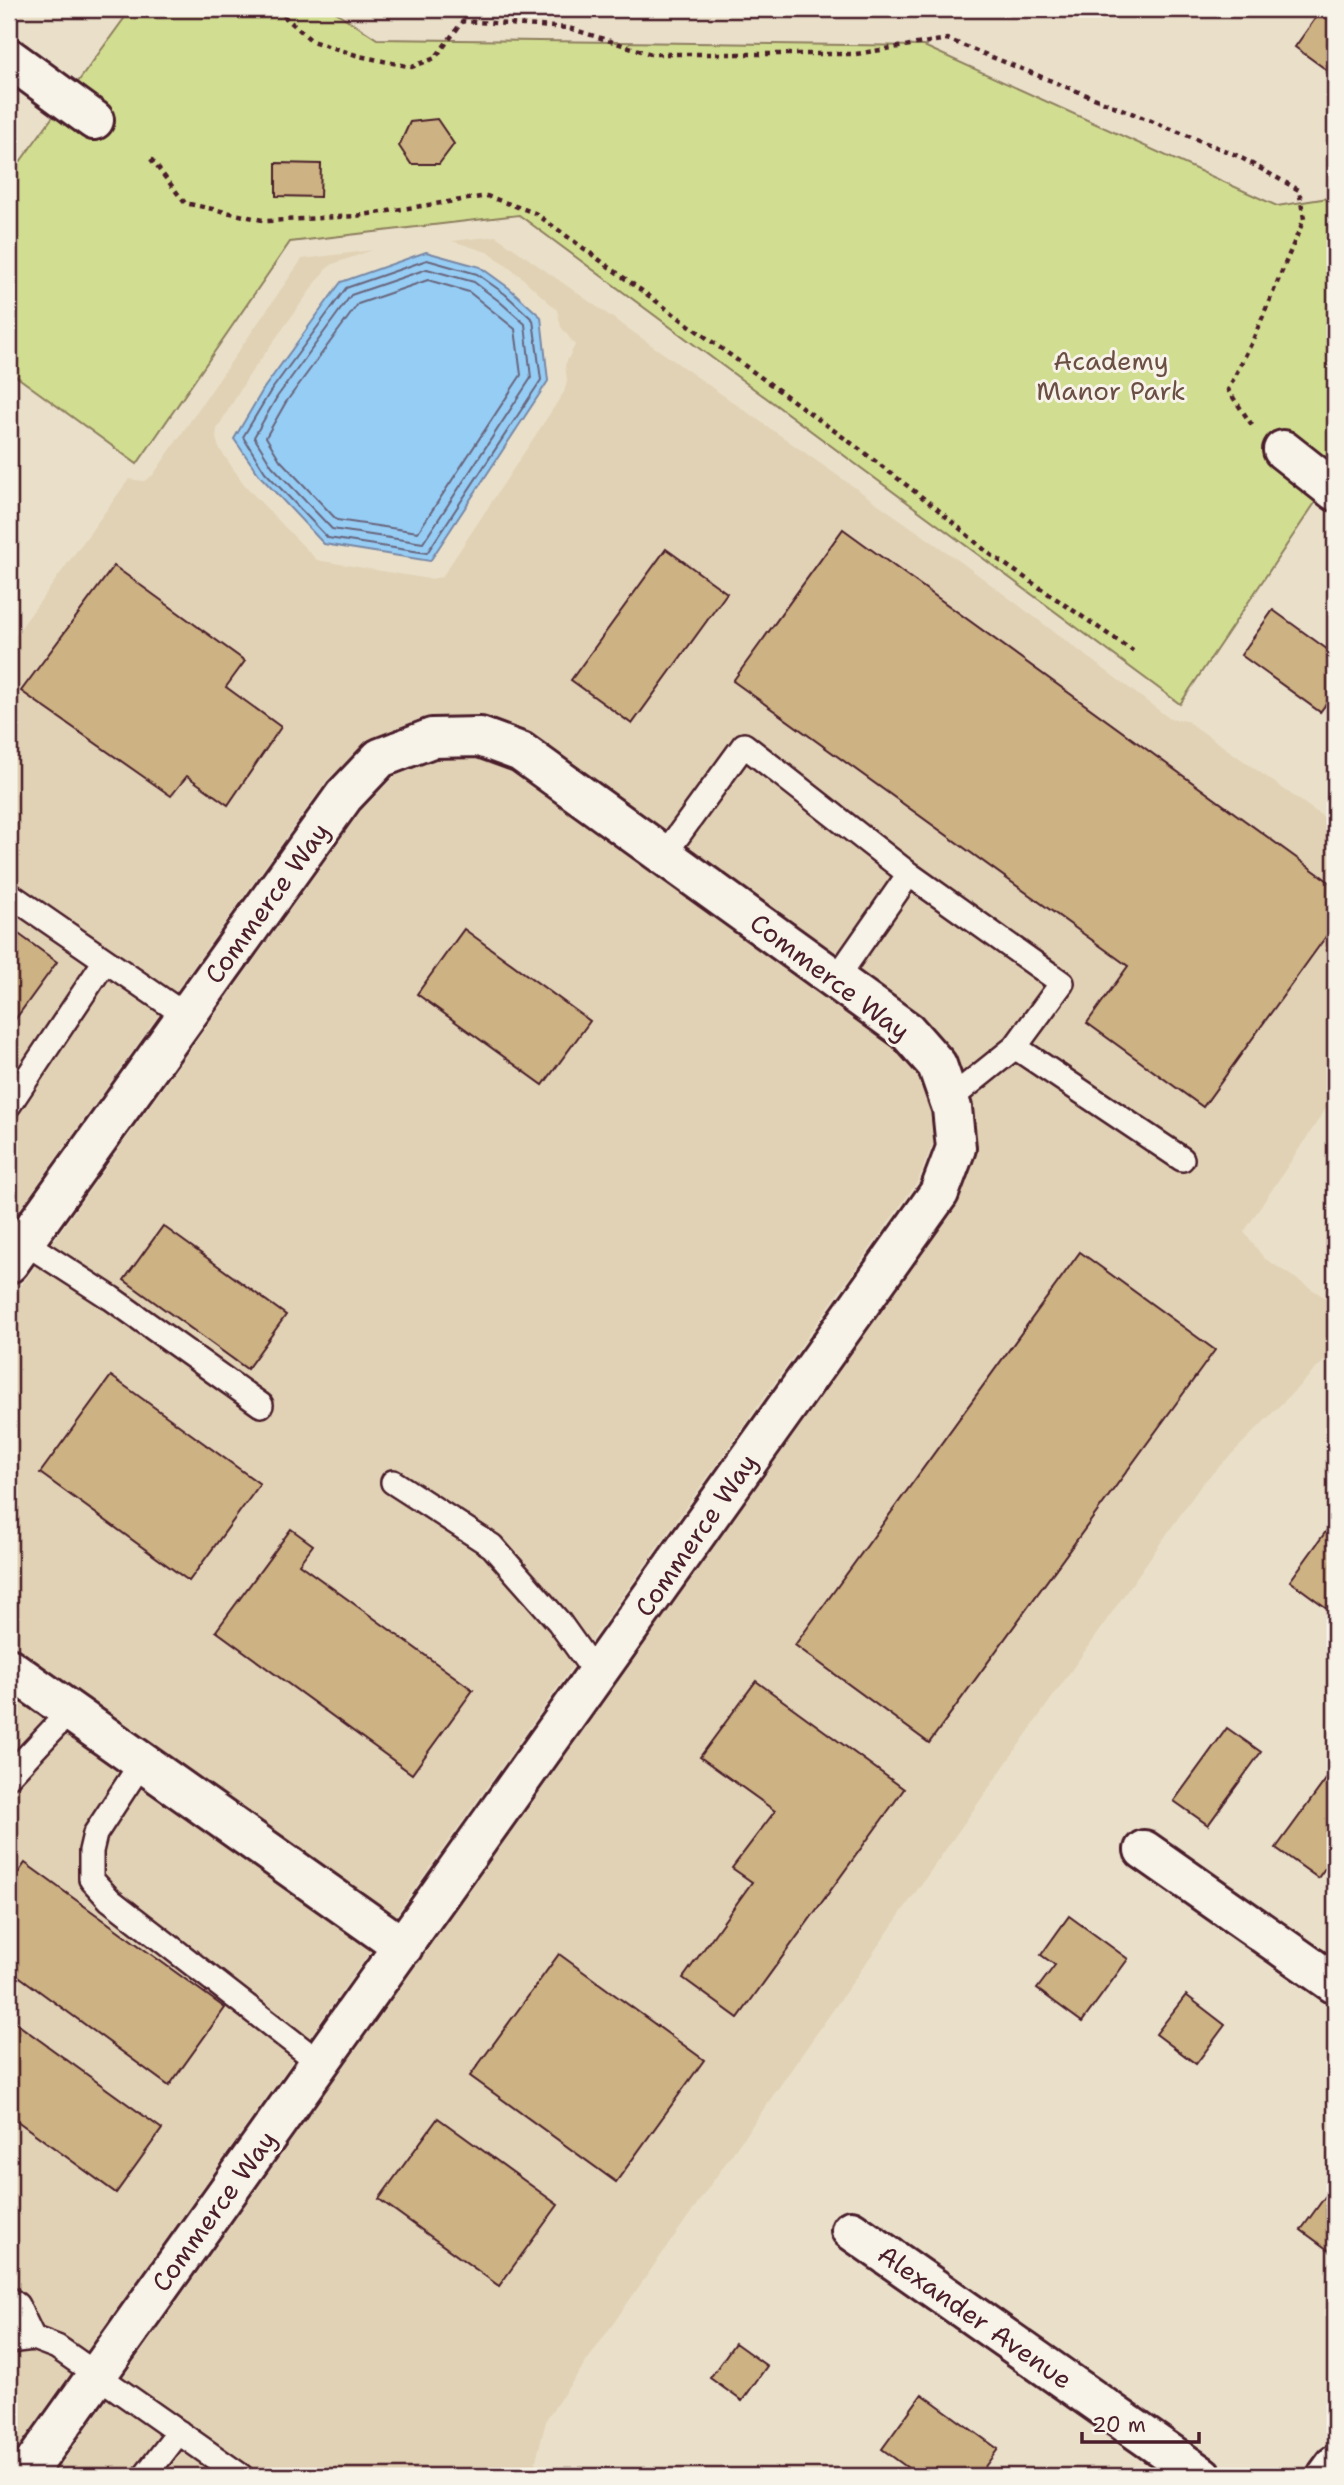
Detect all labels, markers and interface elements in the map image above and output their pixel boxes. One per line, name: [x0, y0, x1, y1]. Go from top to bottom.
park label: Academy Manor Park: [1036, 343, 1186, 408]
street label: Commerce Way: [196, 815, 337, 990]
street label: Commerce Way: [743, 905, 917, 1048]
street label: Commerce Way: [626, 1446, 765, 1623]
street label: Commerce Way: [143, 2123, 284, 2298]
street label: Alexander Avenue: [871, 2236, 1079, 2397]
scale bar: [1082, 2401, 1199, 2445]
text: 20 m: [1092, 2411, 1146, 2439]

